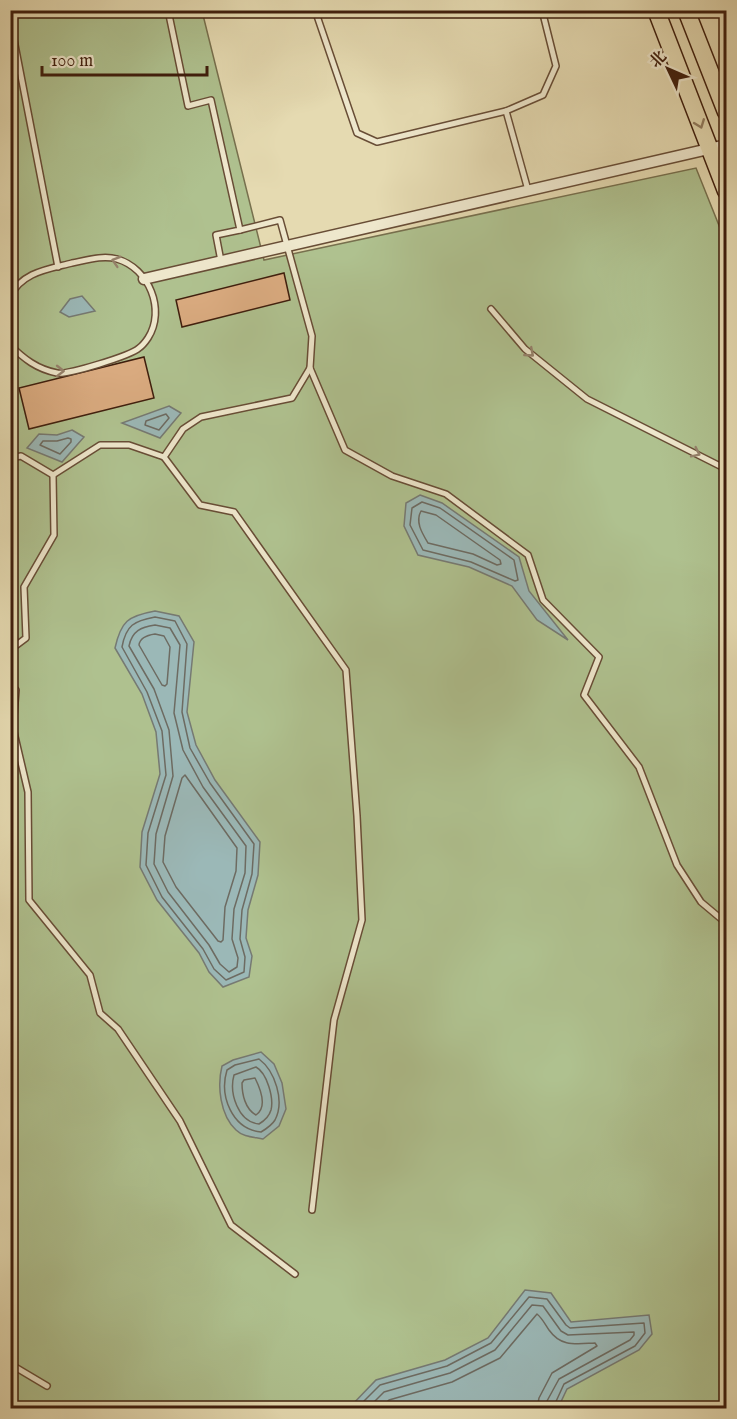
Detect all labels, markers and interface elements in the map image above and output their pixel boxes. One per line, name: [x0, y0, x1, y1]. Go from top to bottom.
scale bar: [42, 39, 207, 77]
north arrow: [638, 39, 698, 99]
text: 北: [646, 47, 671, 73]
text: 100 m: [51, 50, 93, 73]
one-way arrow: [693, 118, 706, 128]
one-way arrow: [111, 256, 122, 268]
one-way arrow: [523, 346, 534, 357]
one-way arrow: [56, 365, 65, 377]
one-way arrow: [690, 445, 701, 457]

